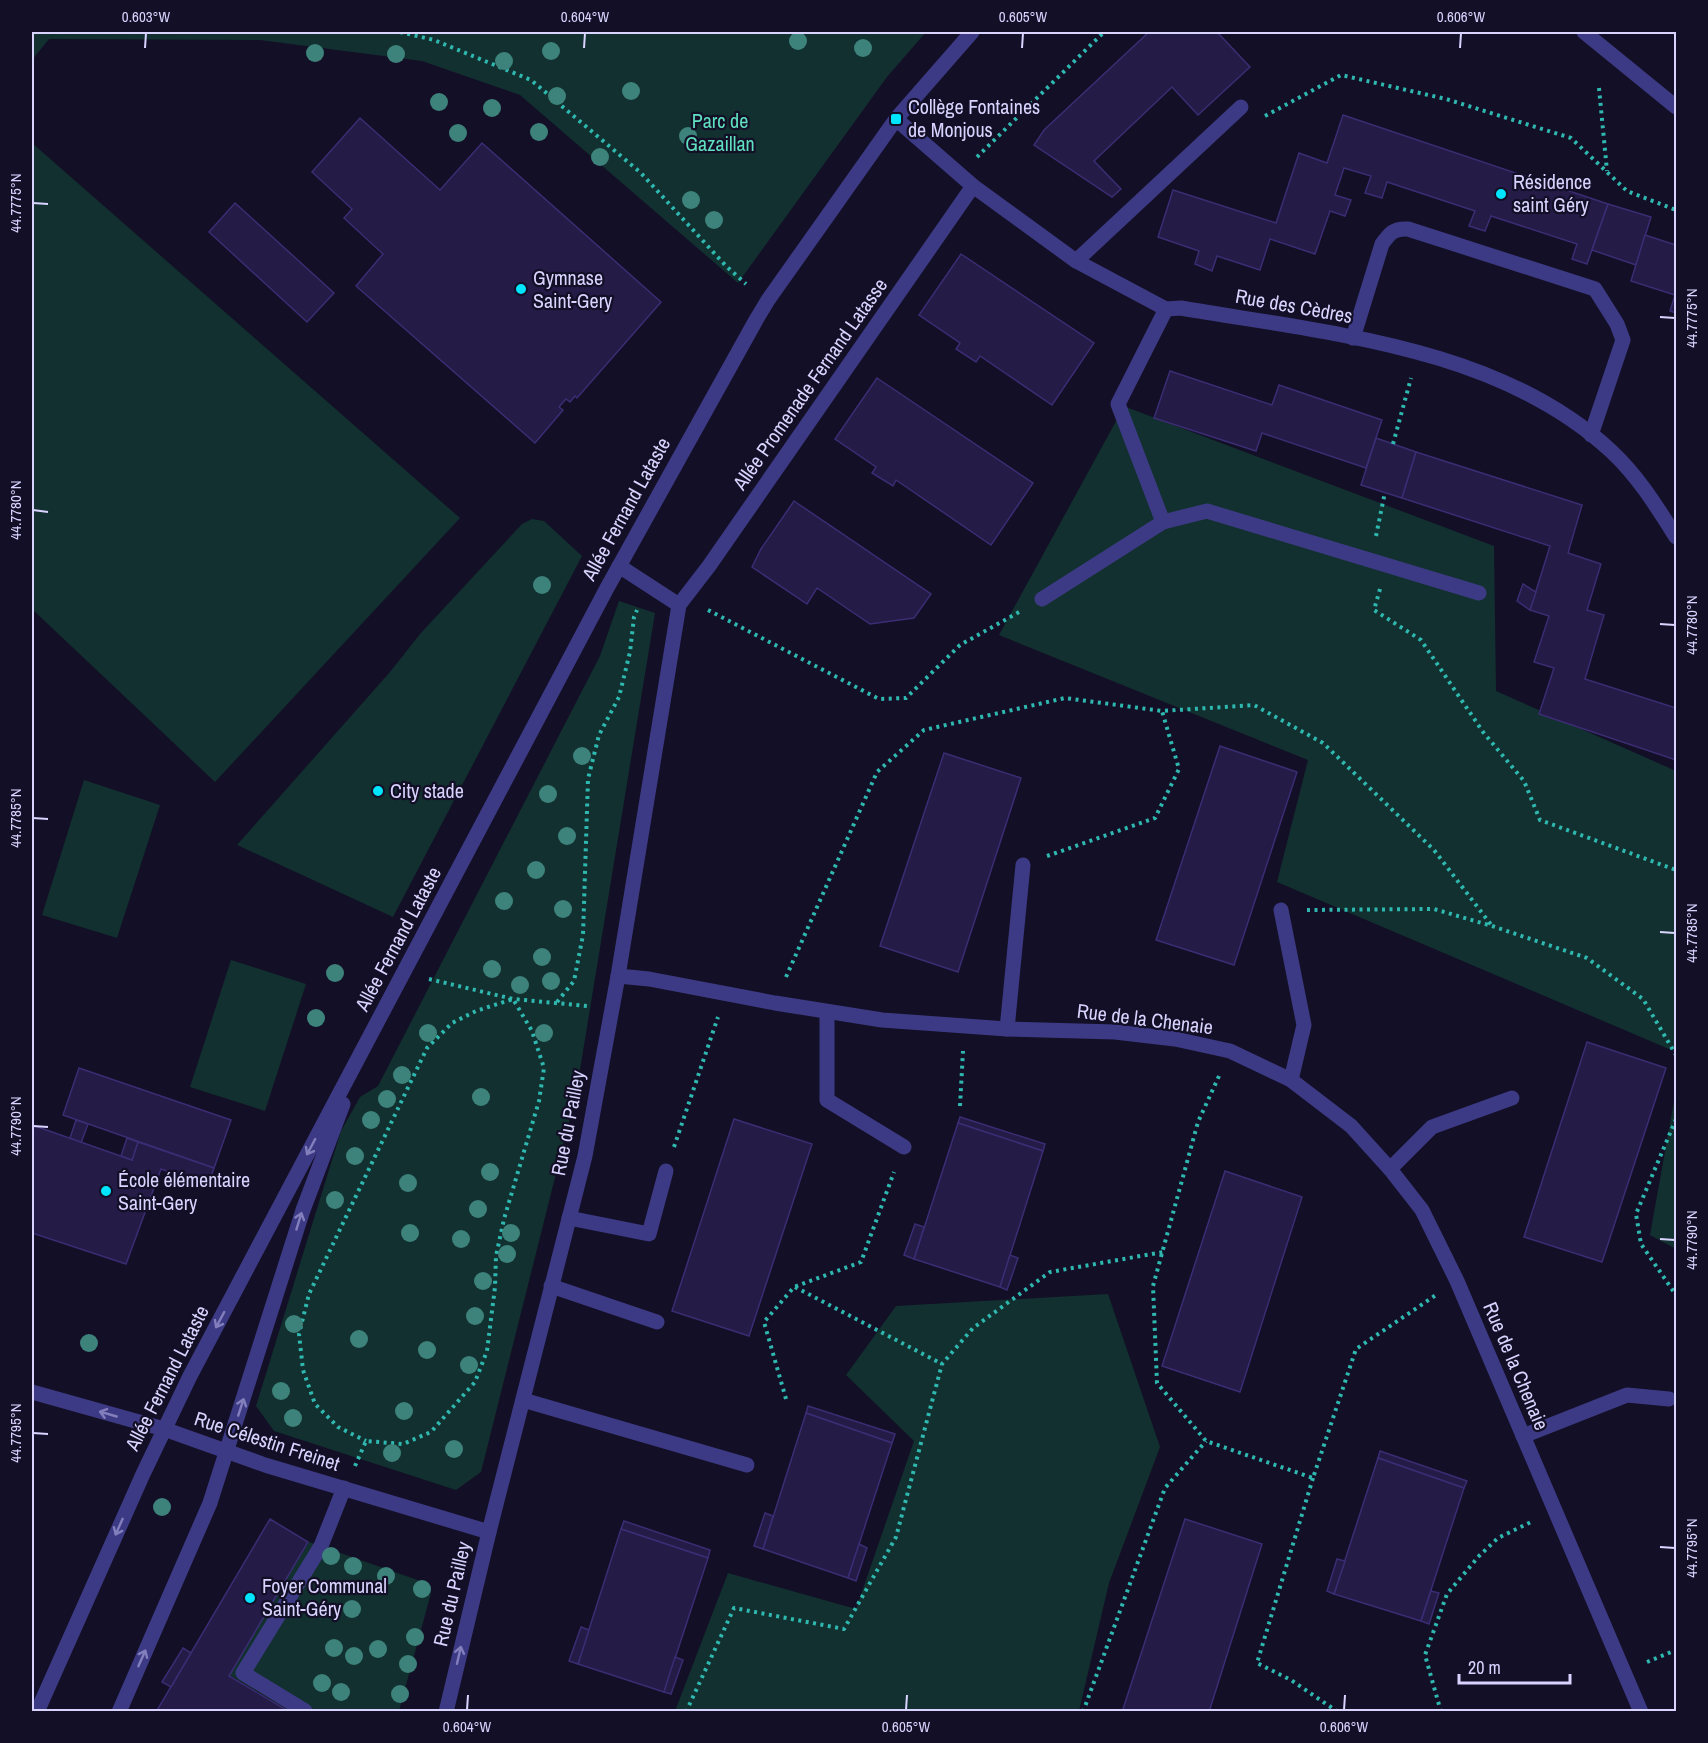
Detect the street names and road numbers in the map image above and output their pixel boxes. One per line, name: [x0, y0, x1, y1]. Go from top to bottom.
street label: Allée Promenade Fernand Latasse: [726, 272, 893, 496]
street label: Rue des Cèdres: [1233, 282, 1355, 329]
street label: Allée Fernand Lataste: [575, 432, 676, 586]
street label: Allée Fernand Lataste: [348, 862, 447, 1016]
street label: Rue de la Chenaie: [1076, 997, 1215, 1040]
street label: Rue du Pailley: [544, 1067, 591, 1178]
street label: Rue de la Chenaie: [1477, 1298, 1556, 1434]
street label: Allée Fernand Lataste: [118, 1301, 215, 1456]
street label: Rue Célestin Freinet: [191, 1404, 344, 1477]
street label: Rue du Pailley: [426, 1538, 477, 1649]

